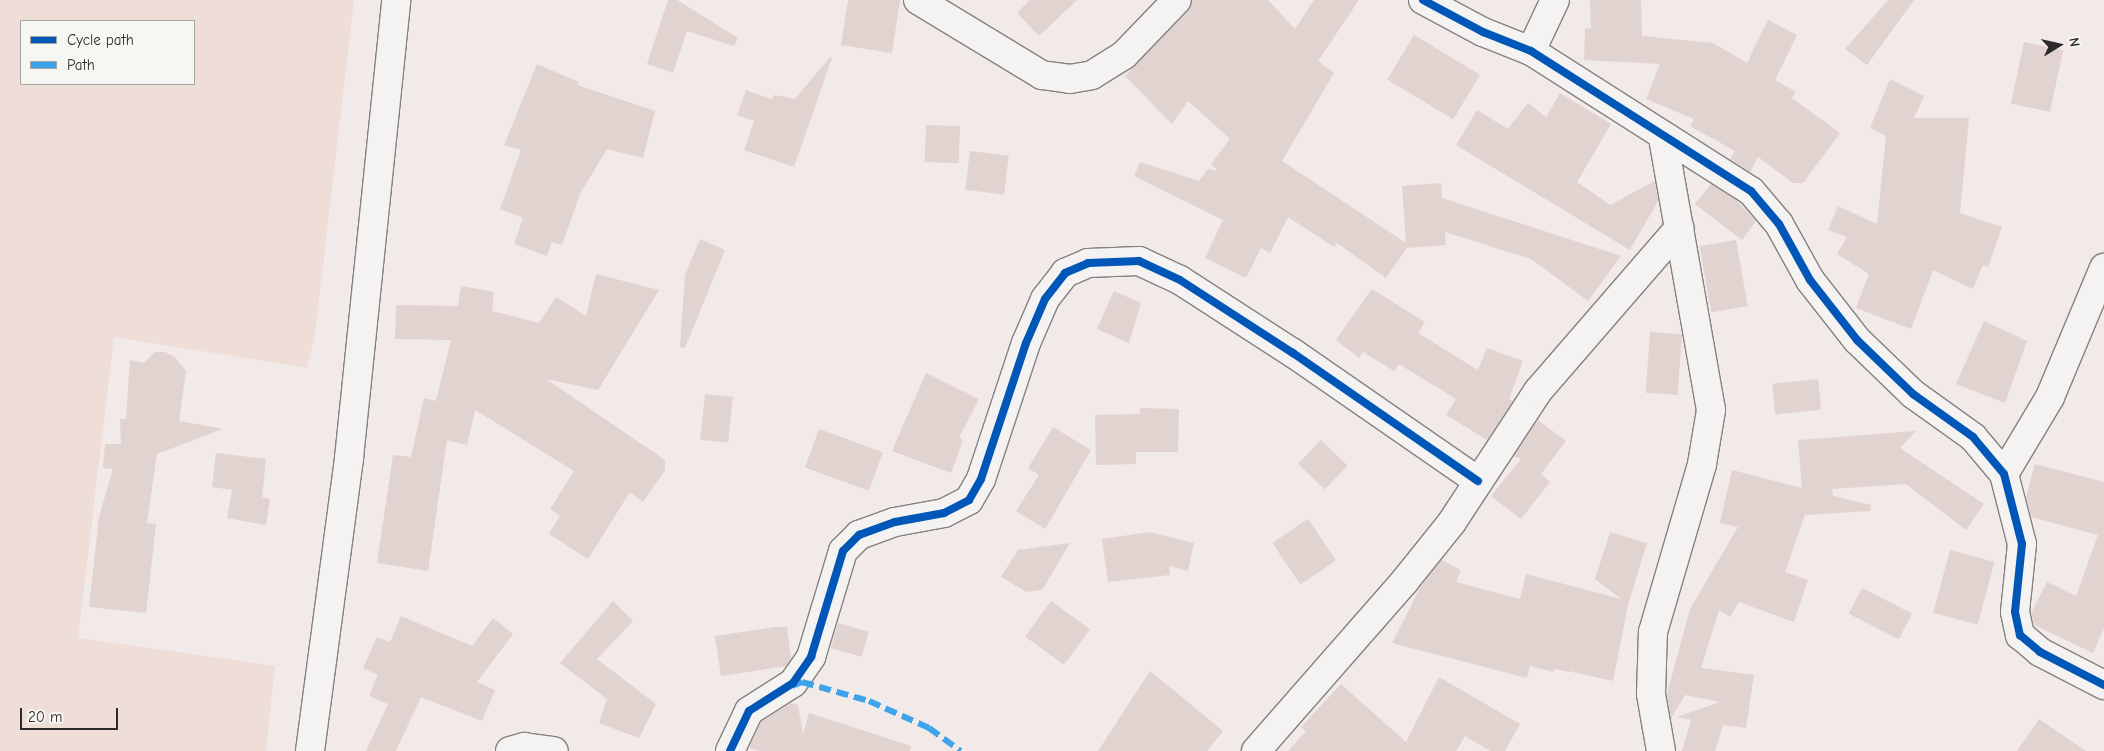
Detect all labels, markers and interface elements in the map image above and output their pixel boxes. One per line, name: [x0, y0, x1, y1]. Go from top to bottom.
legend: [20, 20, 195, 85]
north arrow: [2034, 20, 2084, 70]
text: Cycle path: [67, 31, 134, 49]
text: N: [2065, 36, 2083, 48]
text: Path: [67, 56, 95, 74]
scale bar: [22, 698, 120, 730]
text: 20 m: [28, 708, 62, 726]

